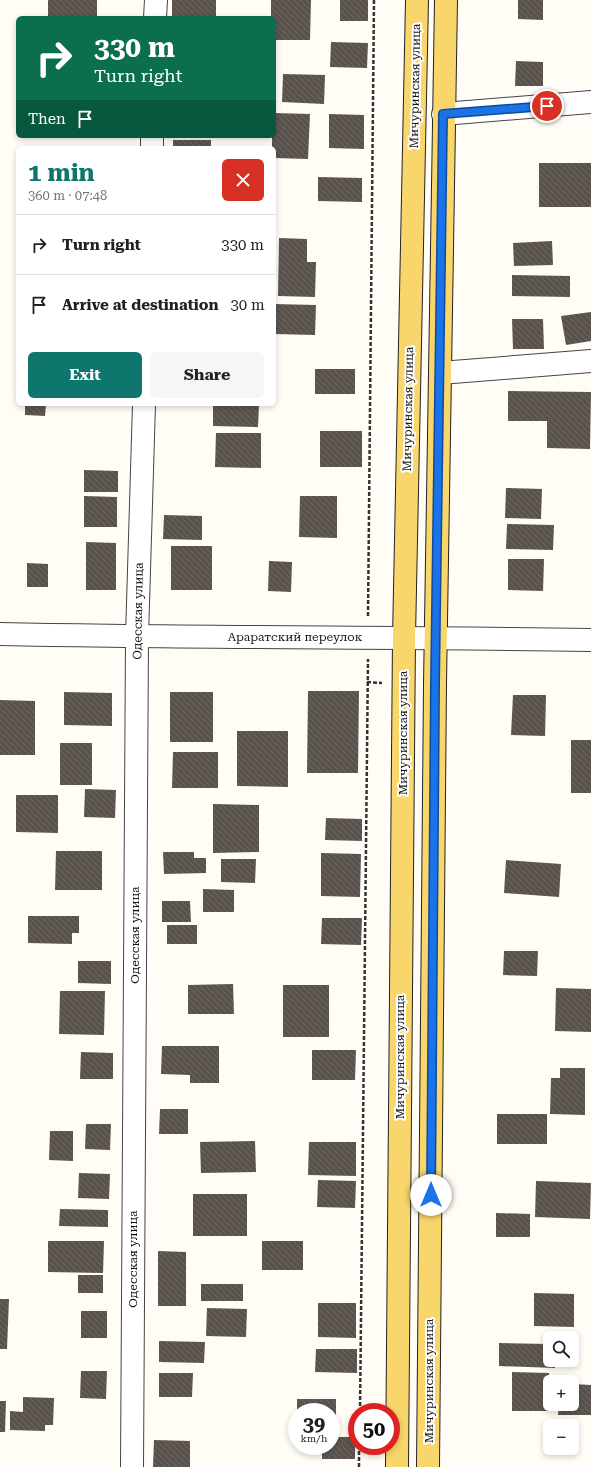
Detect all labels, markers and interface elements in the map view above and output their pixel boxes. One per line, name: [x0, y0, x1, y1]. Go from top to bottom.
street label: Мичуринская улица: [407, 23, 423, 148]
text: 330 m: [94, 31, 175, 64]
icon: right: [28, 32, 80, 84]
text: Turn right: [94, 65, 182, 86]
pin: [530, 89, 564, 123]
icon: arrive: [536, 95, 558, 117]
icon: arrive: [74, 108, 96, 130]
text: Then: [28, 110, 66, 128]
text: 1 min: [28, 159, 95, 187]
button: close: [222, 159, 264, 201]
text: 360 m · 07:48: [28, 188, 107, 203]
icon: right: [28, 234, 50, 256]
text: Turn right: [62, 236, 141, 254]
text: 330 m: [221, 236, 264, 254]
icon: arrive: [28, 294, 50, 316]
text: Arrive at destination: [62, 296, 218, 314]
text: 30 m: [230, 296, 265, 314]
street label: Мичуринская улица: [400, 346, 416, 471]
button: Exit: [28, 352, 142, 398]
button: Share: [150, 352, 264, 398]
street label: Одесская улица: [130, 562, 146, 660]
street label: Араратский переулок: [228, 630, 363, 644]
street label: Мичуринская улица: [396, 670, 410, 795]
street label: Одесская улица: [128, 886, 142, 984]
street label: Мичуринская улица: [393, 994, 407, 1119]
position arrow: [410, 1174, 452, 1216]
street label: Одесская улица: [126, 1210, 140, 1308]
street label: Мичуринская улица: [422, 1318, 436, 1443]
map controls: [543, 1331, 579, 1455]
button: search: [543, 1331, 579, 1367]
button: +: [543, 1375, 579, 1411]
speed limit sign: 50: [348, 1403, 400, 1455]
text: 39: [303, 1412, 325, 1436]
button: −: [543, 1419, 579, 1455]
text: km/h: [301, 1433, 327, 1444]

